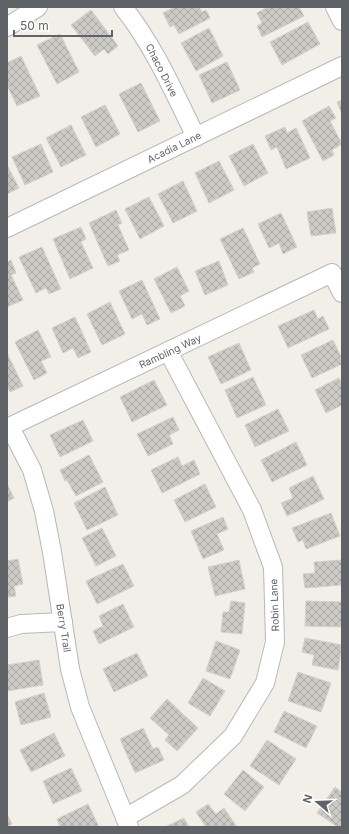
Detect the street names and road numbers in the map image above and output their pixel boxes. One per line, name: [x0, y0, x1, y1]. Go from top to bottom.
street label: Chaco Drive: [143, 41, 181, 99]
street label: Acadia Lane: [145, 129, 203, 165]
street label: Rambling Way: [137, 331, 203, 371]
street label: Robin Lane: [267, 578, 281, 631]
street label: Berry Trail: [54, 603, 74, 653]

